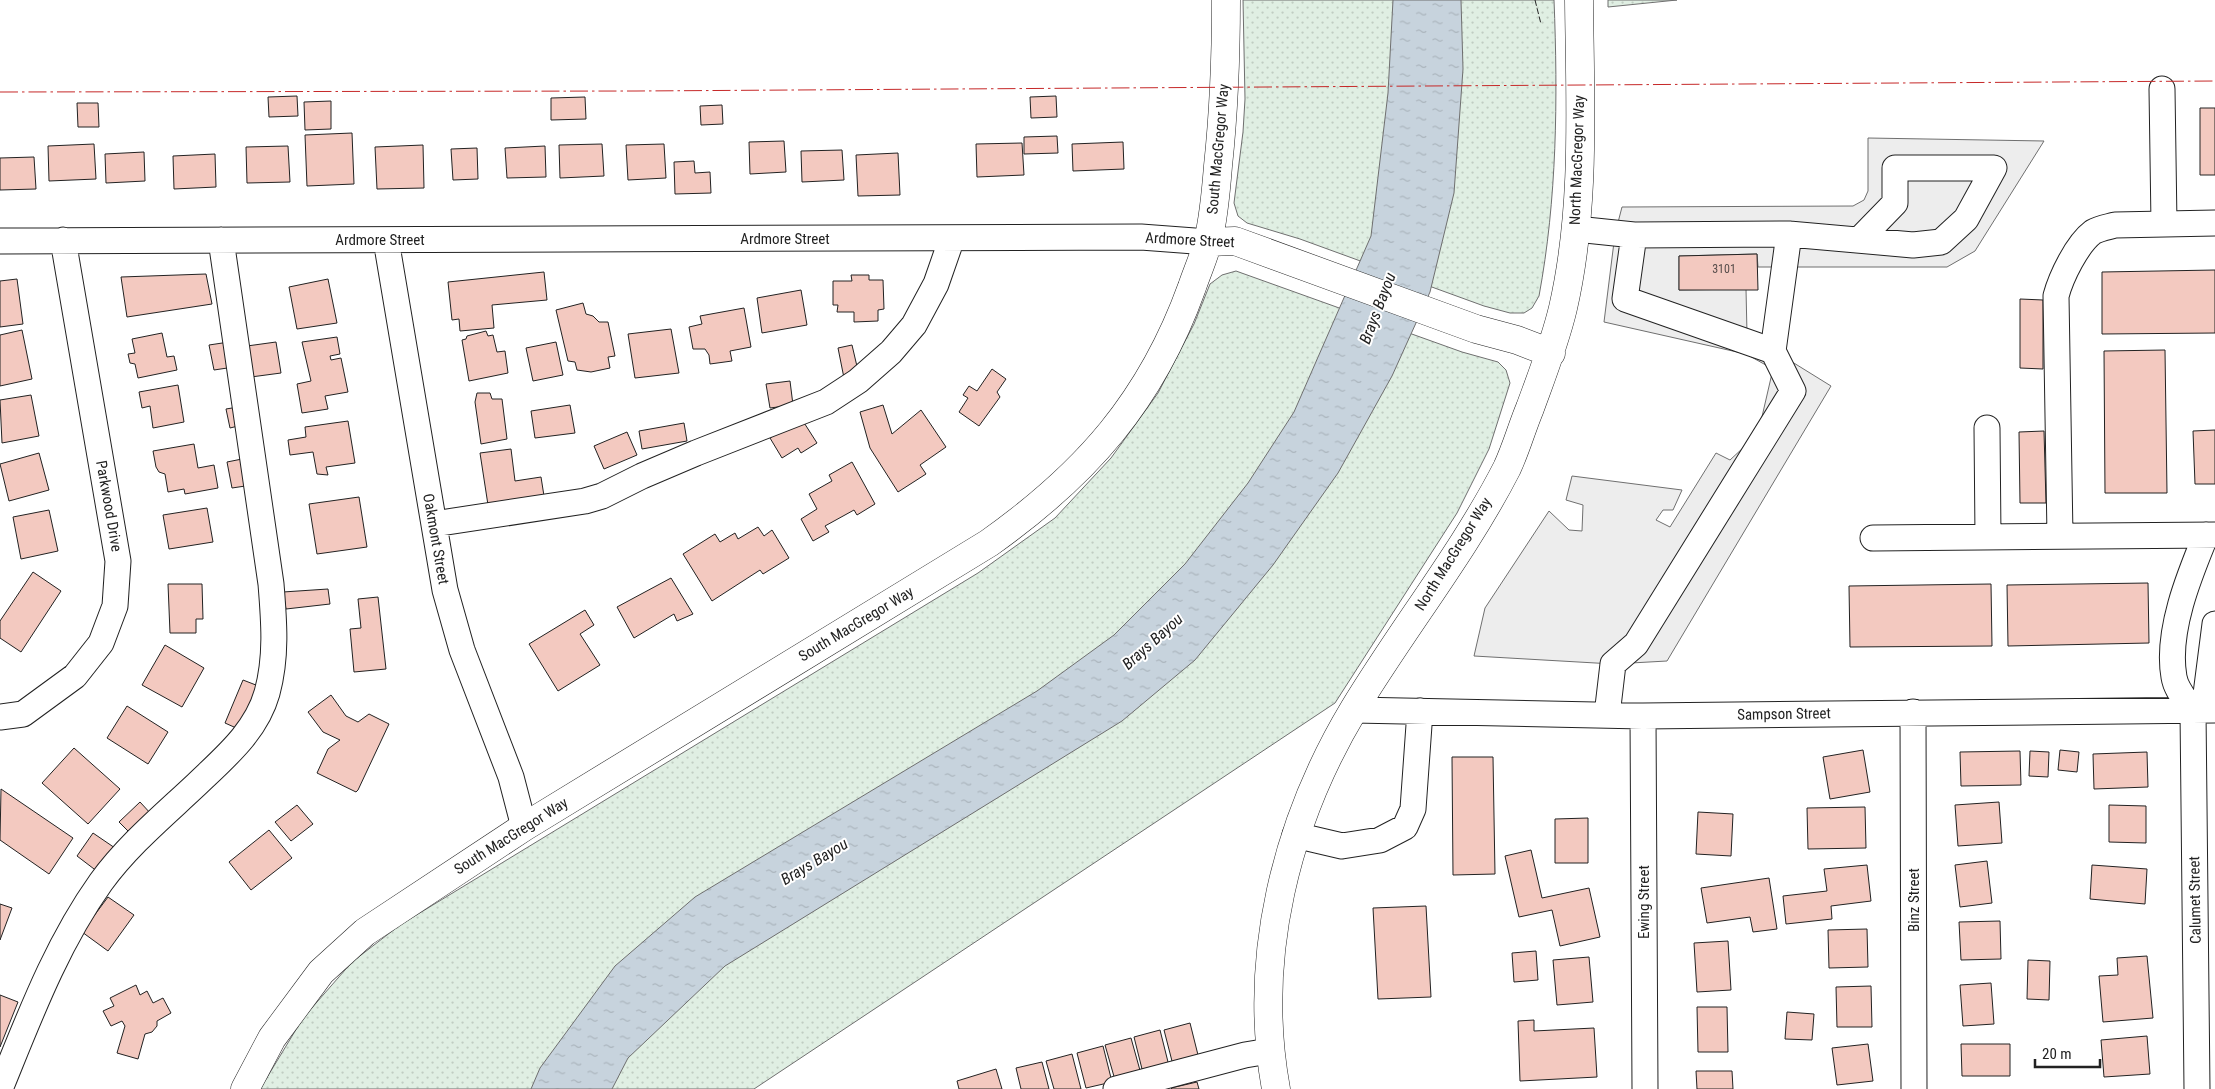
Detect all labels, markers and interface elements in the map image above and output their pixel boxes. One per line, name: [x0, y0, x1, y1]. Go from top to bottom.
street label: South MacGregor Way: [1203, 83, 1233, 215]
street label: North MacGregor Way: [1566, 95, 1588, 225]
street label: Ardmore Street: [1145, 229, 1235, 251]
street label: Ardmore Street: [740, 230, 830, 248]
street label: Ardmore Street: [335, 231, 425, 249]
house number: 3101: [1712, 262, 1736, 276]
water label: Brays Bayou: [1355, 269, 1400, 347]
street label: Parkwood Drive: [92, 459, 126, 553]
street label: Oakmont Street: [419, 492, 453, 586]
street label: North MacGregor Way: [1411, 494, 1495, 614]
street label: South MacGregor Way: [795, 583, 917, 665]
water label: Brays Bayou: [1118, 609, 1187, 673]
street label: Sampson Street: [1737, 704, 1831, 724]
street label: South MacGregor Way: [451, 794, 571, 878]
water label: Brays Bayou: [777, 834, 852, 889]
street label: Calumet Street: [2185, 856, 2205, 944]
street label: Ewing Street: [1635, 865, 1653, 939]
street label: Binz Street: [1905, 868, 1923, 932]
scale bar: [2035, 1036, 2100, 1068]
text: 20 m: [2042, 1045, 2072, 1063]

